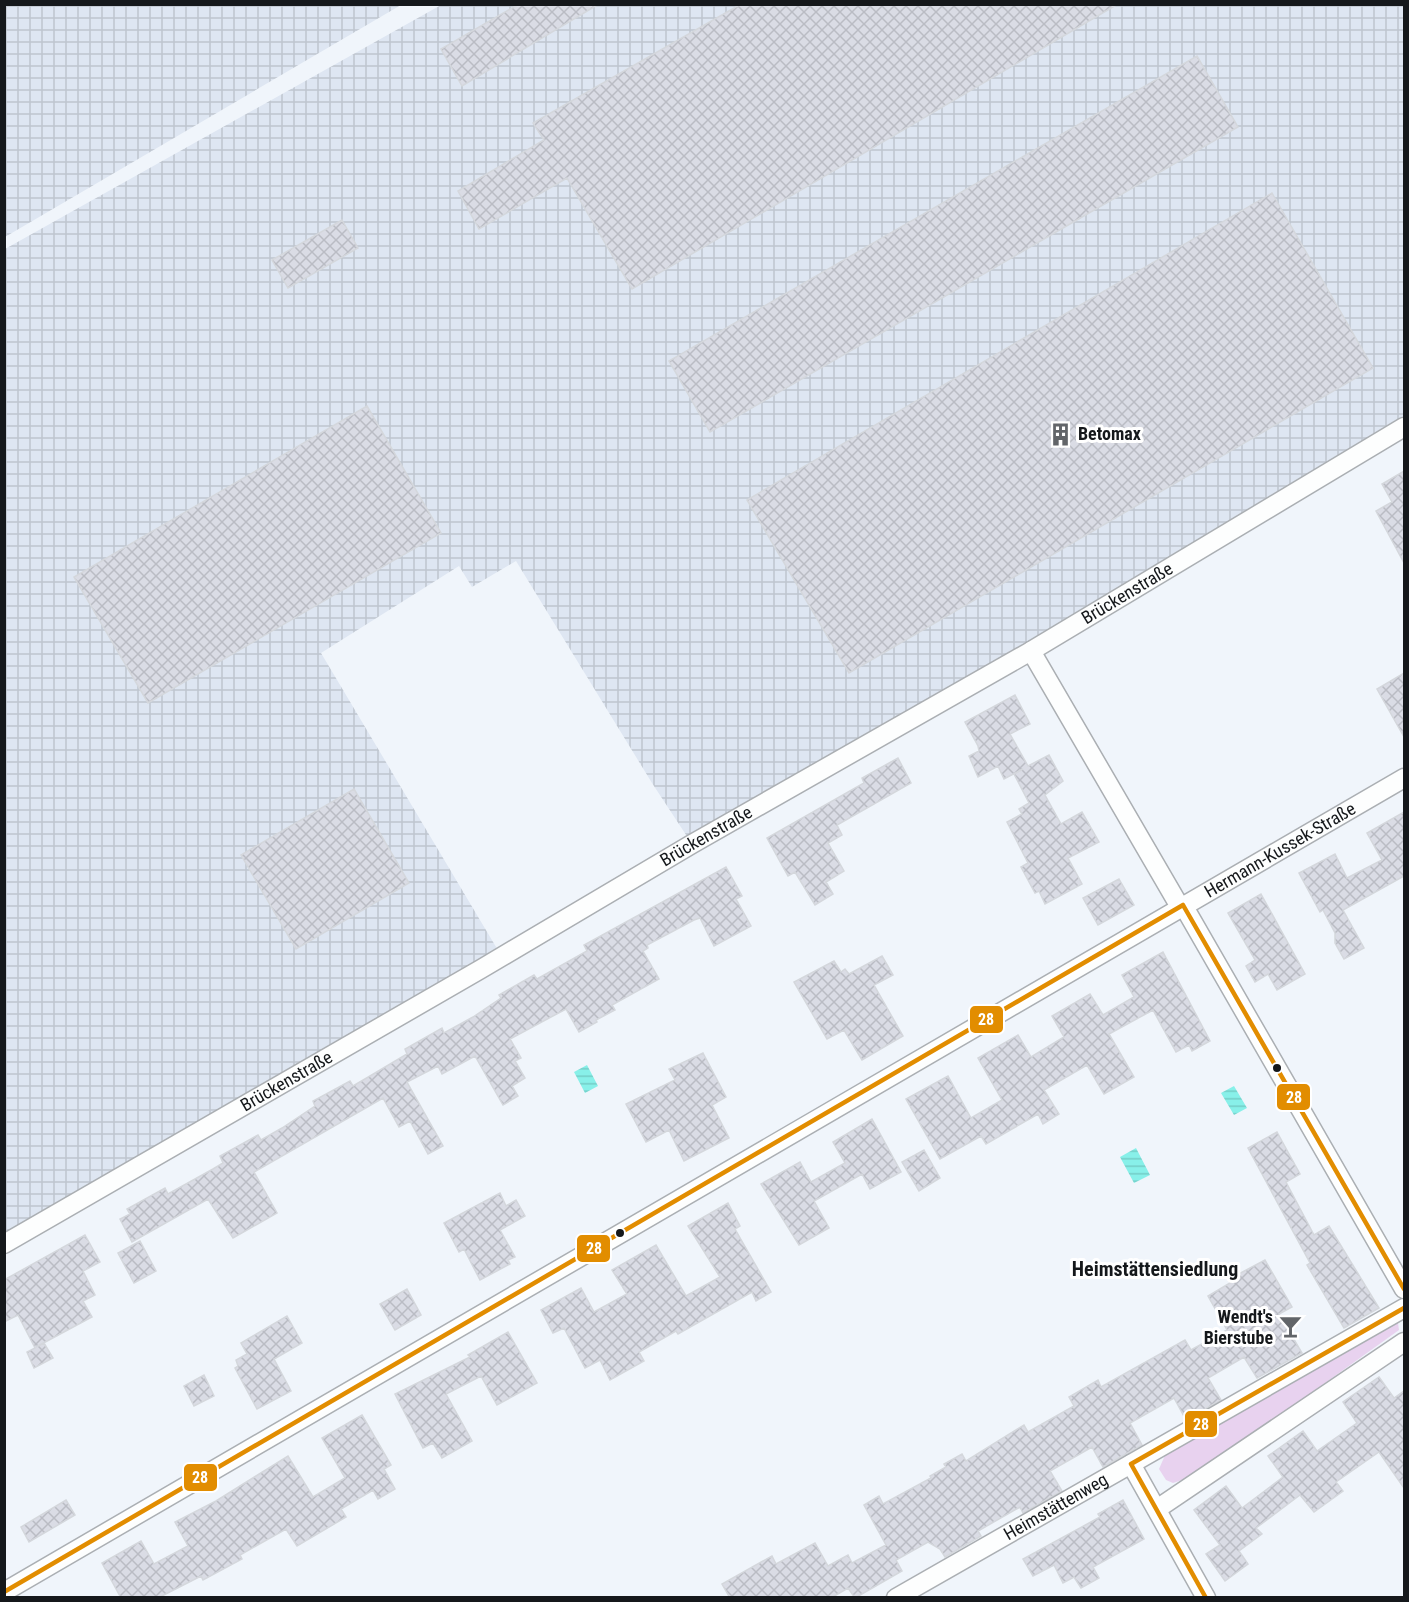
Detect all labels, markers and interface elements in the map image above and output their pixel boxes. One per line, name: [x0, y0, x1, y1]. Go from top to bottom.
building icon: Betomax: [1047, 421, 1073, 447]
place label: Betomax: [1078, 423, 1141, 444]
street label: Brückenstraße: [1077, 557, 1176, 628]
street label: Hermann-Kussek-Straße: [1200, 798, 1359, 902]
street label: Brückenstraße: [656, 801, 756, 871]
line badge: 28: [969, 1005, 1004, 1034]
text: 28: [978, 1010, 994, 1029]
street label: Brückenstraße: [236, 1046, 336, 1115]
unlabelled marker: [1271, 1062, 1283, 1074]
line badge: 28: [1276, 1083, 1311, 1111]
text: 28: [1286, 1088, 1302, 1107]
unlabelled marker: [614, 1227, 626, 1239]
line badge: 28: [576, 1234, 611, 1263]
text: 28: [586, 1239, 602, 1258]
district label: Heimstättensiedlung: [1072, 1257, 1238, 1281]
place label: Wendt's Bierstube: [1204, 1306, 1273, 1348]
bar icon: Wendt's Bierstube: [1278, 1314, 1304, 1340]
line badge: 28: [1184, 1410, 1218, 1438]
text: 28: [1193, 1415, 1209, 1434]
line badge: 28: [183, 1463, 218, 1492]
text: 28: [192, 1468, 208, 1487]
street label: Heimstättenweg: [1000, 1468, 1111, 1544]

